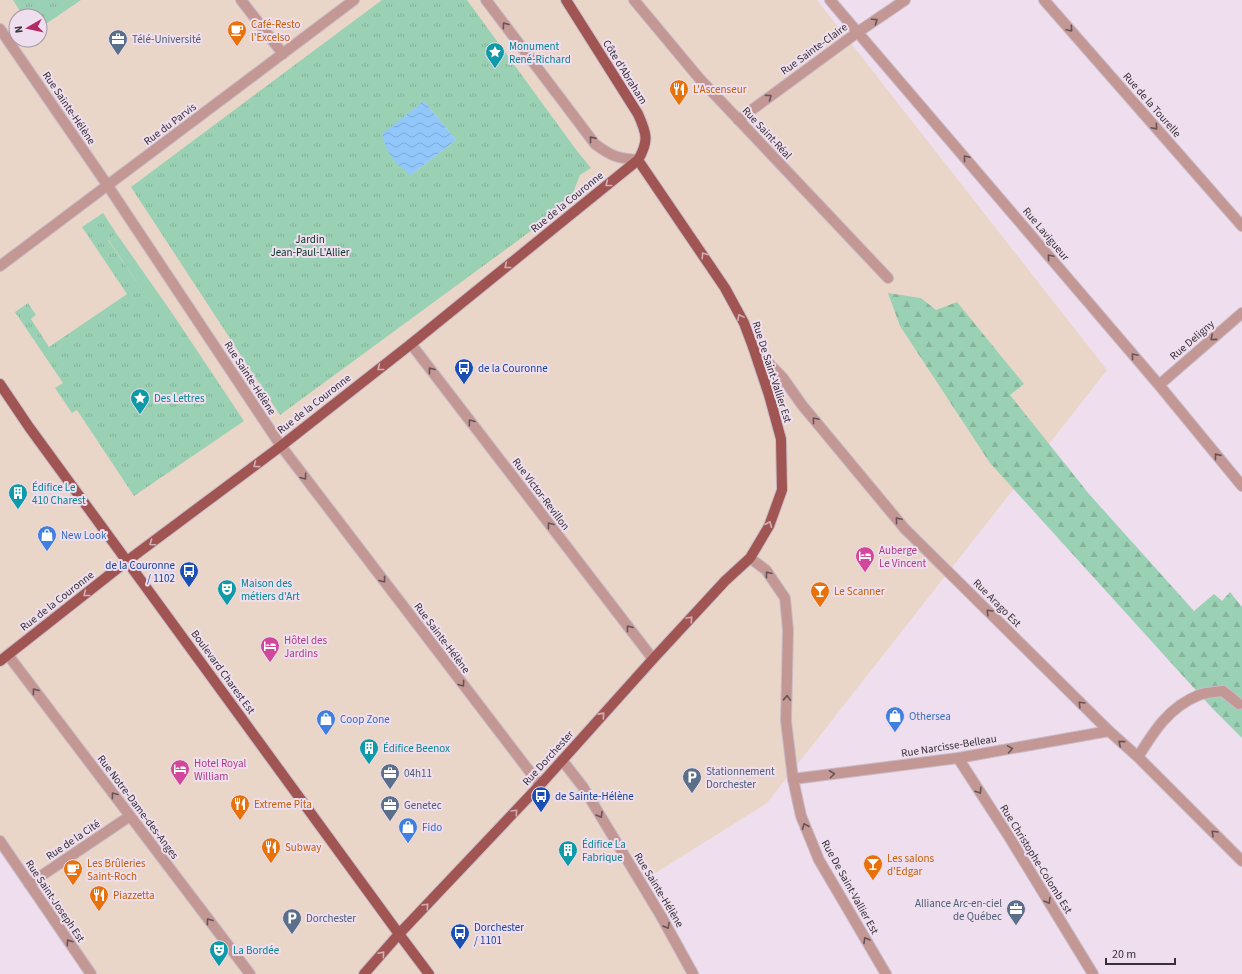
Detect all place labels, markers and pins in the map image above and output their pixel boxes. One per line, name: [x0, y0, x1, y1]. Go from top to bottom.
place label: Café-Resto l'Excelso: [251, 17, 300, 45]
cafe icon: Café-Resto l'Excelso: [226, 19, 248, 47]
office icon: Télé-Université: [107, 28, 129, 56]
place label: Télé-Université: [132, 32, 201, 47]
place label: Monument René-Richard: [509, 39, 571, 67]
place icon: Monument René-Richard: [484, 41, 506, 69]
restaurant icon: L'Ascenseur: [668, 78, 690, 106]
place label: L'Ascenseur: [693, 82, 747, 97]
bus stop icon: de la Couronne: [453, 357, 475, 385]
place label: de la Couronne: [478, 361, 548, 376]
place icon: Des Lettres: [129, 387, 151, 415]
place label: Des Lettres: [154, 391, 205, 406]
place label: Édifice Le 410 Charest: [32, 480, 86, 508]
building icon: Édifice Le 410 Charest: [7, 482, 29, 510]
shop icon: New Look: [36, 524, 58, 552]
place label: New Look: [61, 528, 107, 543]
place label: Auberge Le Vincent: [879, 543, 927, 571]
hotel icon: Auberge Le Vincent: [854, 545, 876, 573]
place label: de la Couronne / 1102: [105, 558, 176, 586]
bus stop icon: de la Couronne / 1102: [178, 560, 200, 588]
place label: Maison des métiers d'Art: [241, 576, 300, 604]
theatre icon: Maison des métiers d'Art: [216, 578, 238, 606]
bar icon: Le Scanner: [809, 580, 831, 608]
place label: Le Scanner: [834, 584, 885, 599]
place label: Hôtel des Jardins: [284, 633, 328, 661]
hotel icon: Hôtel des Jardins: [259, 635, 281, 663]
shop icon: Othersea: [884, 705, 906, 733]
shop icon: Coop Zone: [315, 708, 337, 736]
place label: Othersea: [909, 709, 951, 724]
place label: Coop Zone: [340, 712, 390, 727]
building icon: Édifice Beenox: [358, 737, 380, 765]
place label: Édifice Beenox: [383, 741, 450, 756]
place label: Hotel Royal William: [194, 756, 247, 784]
hotel icon: Hotel Royal William: [169, 758, 191, 786]
office icon: 04h11: [379, 762, 401, 790]
place label: Stationnement Dorchester: [706, 764, 775, 792]
place label: 04h11: [404, 766, 432, 781]
parking icon: Stationnement Dorchester: [681, 766, 703, 794]
bus stop icon: de Sainte-Hélène: [530, 785, 552, 813]
place label: de Sainte-Hélène: [555, 789, 634, 804]
restaurant icon: Extreme Pita: [229, 793, 251, 821]
office icon: Genetec: [379, 794, 401, 822]
place label: Extreme Pita: [254, 797, 312, 812]
place label: Genetec: [404, 798, 442, 813]
shop icon: Fido: [397, 816, 419, 844]
place label: Fido: [422, 820, 442, 835]
restaurant icon: Subway: [260, 836, 282, 864]
place label: Édifice La Fabrique: [582, 837, 626, 865]
building icon: Édifice La Fabrique: [557, 839, 579, 867]
place label: Subway: [285, 840, 321, 855]
place label: Les salons d'Edgar: [887, 851, 934, 879]
bar icon: Les salons d'Edgar: [862, 853, 884, 881]
place label: Les Brûleries Saint-Roch: [87, 856, 146, 884]
cafe icon: Les Brûleries Saint-Roch: [62, 858, 84, 886]
restaurant icon: Piazzetta: [88, 884, 110, 912]
place label: Piazzetta: [113, 888, 155, 903]
place label: Alliance Arc-en-ciel de Québec: [915, 896, 1002, 924]
office icon: Alliance Arc-en-ciel de Québec: [1005, 898, 1027, 926]
parking icon: Dorchester: [281, 907, 303, 935]
place label: Dorchester: [306, 911, 356, 926]
place label: Dorchester / 1101: [474, 920, 524, 948]
bus stop icon: Dorchester / 1101: [449, 922, 471, 950]
theatre icon: La Bordée: [208, 939, 230, 967]
place label: La Bordée: [233, 943, 280, 958]

